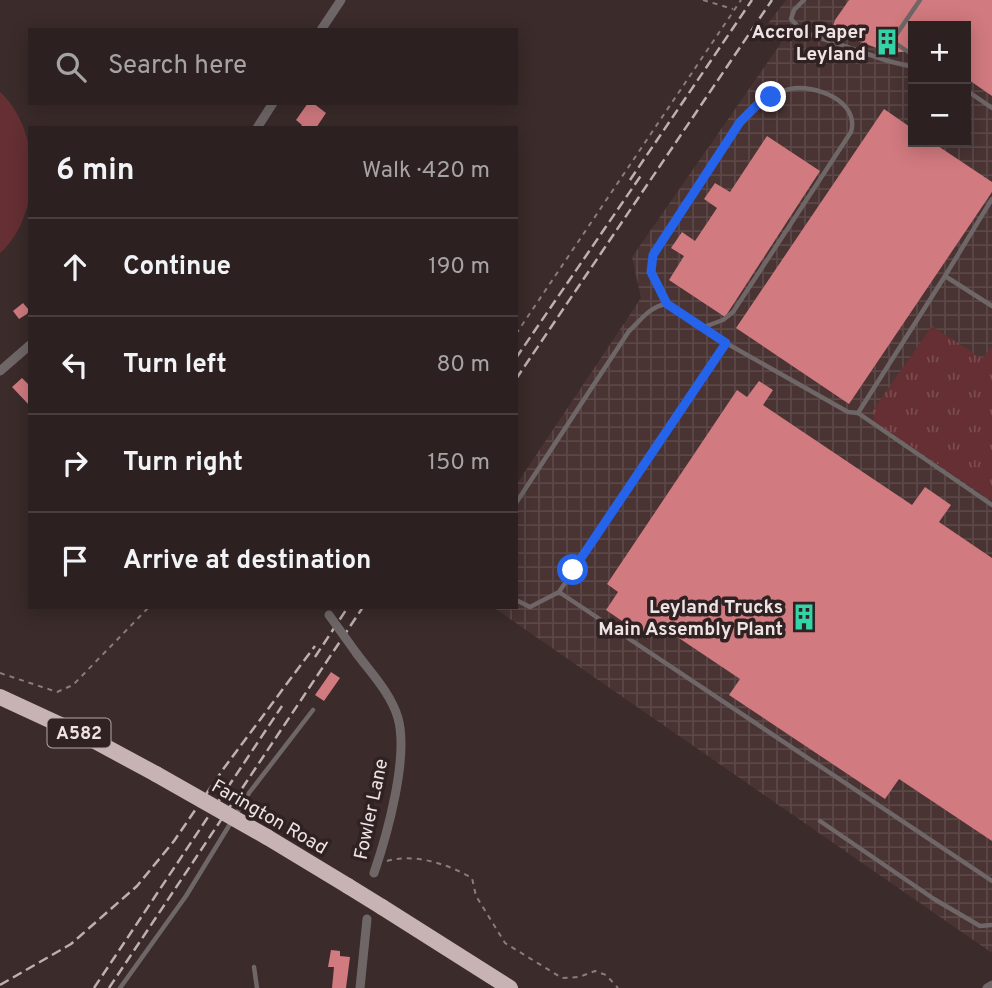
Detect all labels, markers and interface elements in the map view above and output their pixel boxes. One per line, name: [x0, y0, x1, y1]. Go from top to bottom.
place label: Accrol Paper Leyland: [752, 21, 866, 67]
map controls: [908, 21, 971, 147]
button: +: [908, 21, 971, 84]
building icon: Accrol Paper Leyland: [872, 27, 902, 57]
search box: [28, 28, 518, 105]
icon: search: [52, 48, 90, 86]
text: Search here: [108, 50, 247, 83]
route end: [755, 81, 786, 112]
button: −: [908, 84, 971, 147]
text: 6 min: [56, 153, 134, 190]
text: Walk · 420 m: [362, 157, 490, 186]
icon: ahead: [56, 248, 94, 286]
text: Continue: [123, 251, 231, 284]
text: 190 m: [428, 253, 490, 282]
icon: left: [56, 346, 94, 384]
text: Turn left: [123, 349, 227, 382]
text: 80 m: [437, 351, 490, 380]
icon: right: [56, 444, 94, 482]
text: Turn right: [123, 447, 243, 480]
text: 150 m: [428, 449, 490, 478]
icon: arrive: [56, 542, 94, 580]
text: Arrive at destination: [123, 545, 371, 578]
route start: [557, 554, 588, 585]
place label: Leyland Trucks Main Assembly Plant: [598, 596, 783, 642]
building icon: Leyland Trucks Main Assembly Plant: [789, 602, 819, 632]
road number: A582: [48, 718, 110, 748]
street label: Fowler Lane: [350, 757, 394, 862]
street label: Farington Road: [207, 775, 331, 861]

